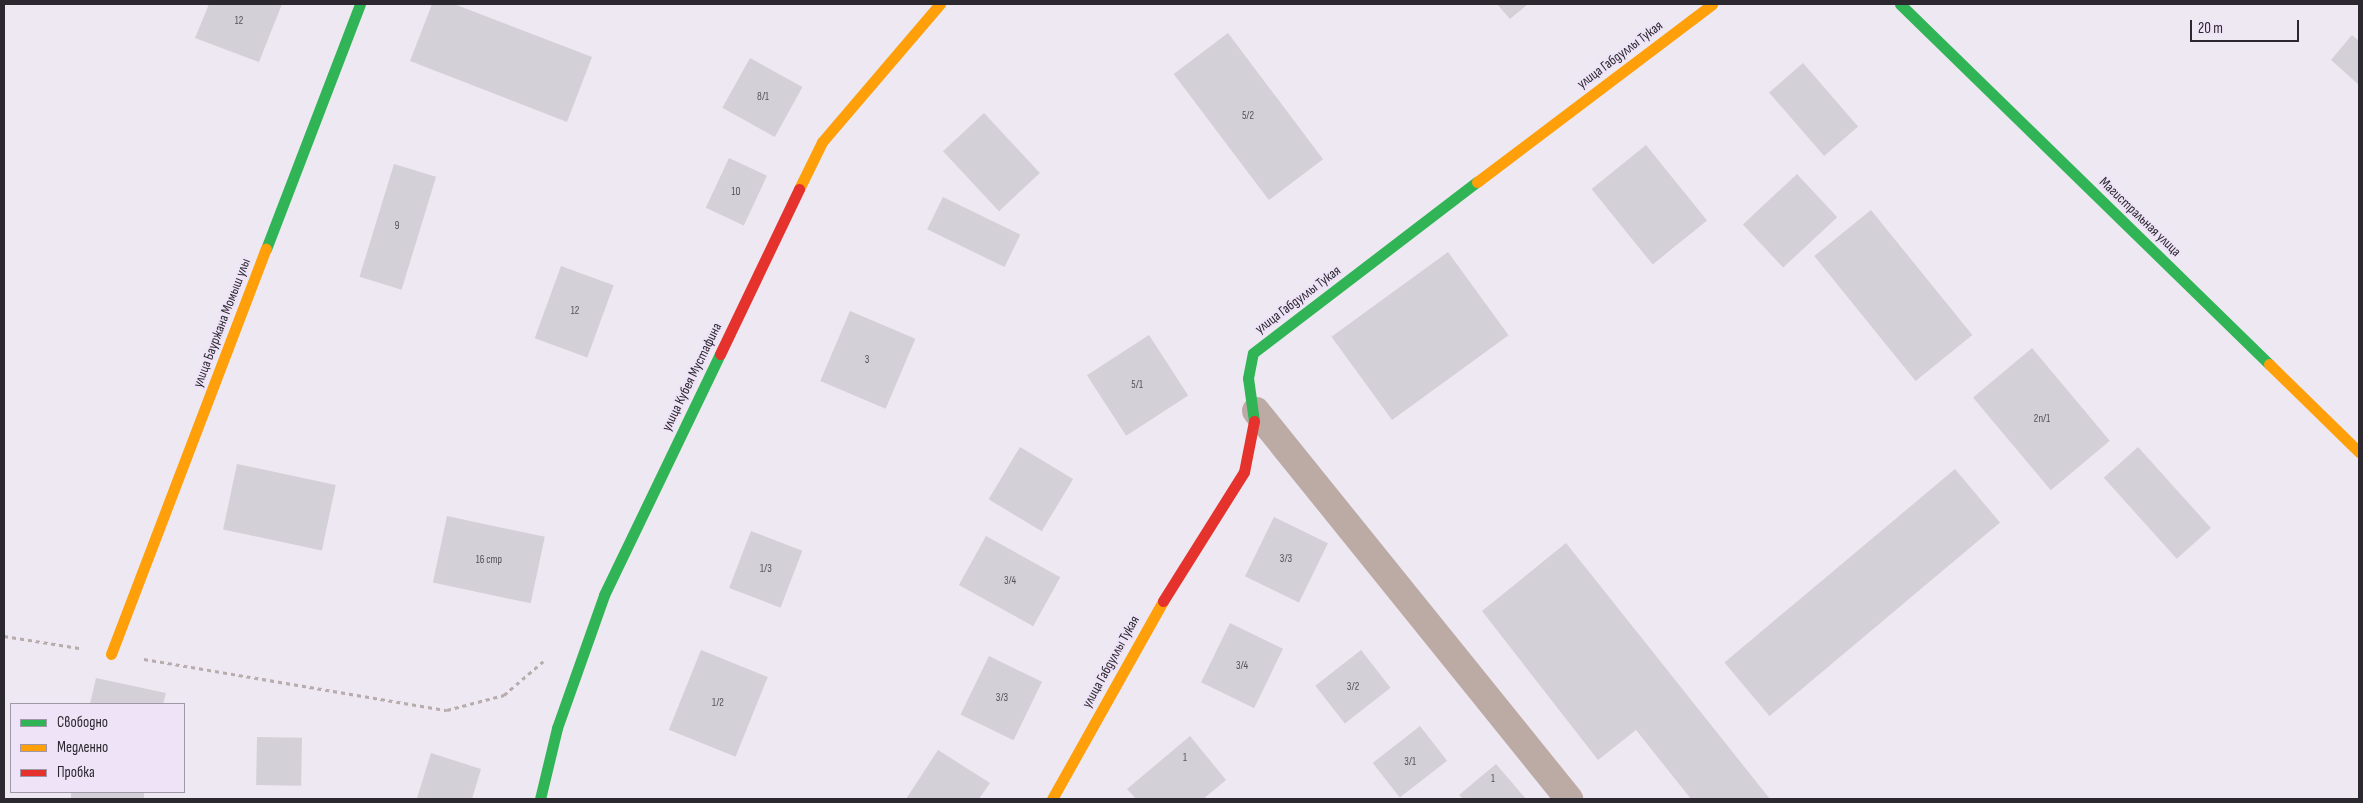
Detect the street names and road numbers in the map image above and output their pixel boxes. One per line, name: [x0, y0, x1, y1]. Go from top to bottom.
street label: улица Габдуллы Тукая: [1574, 17, 1666, 93]
street label: Магистральная улица: [2096, 174, 2184, 260]
street label: улица Бауржана Момыш улы: [190, 256, 254, 390]
street label: улица Габдуллы Тукая: [1252, 262, 1344, 338]
street label: улица Кубея Мустафина: [659, 320, 725, 434]
street label: улица Габдуллы Тукая: [1079, 613, 1143, 711]

